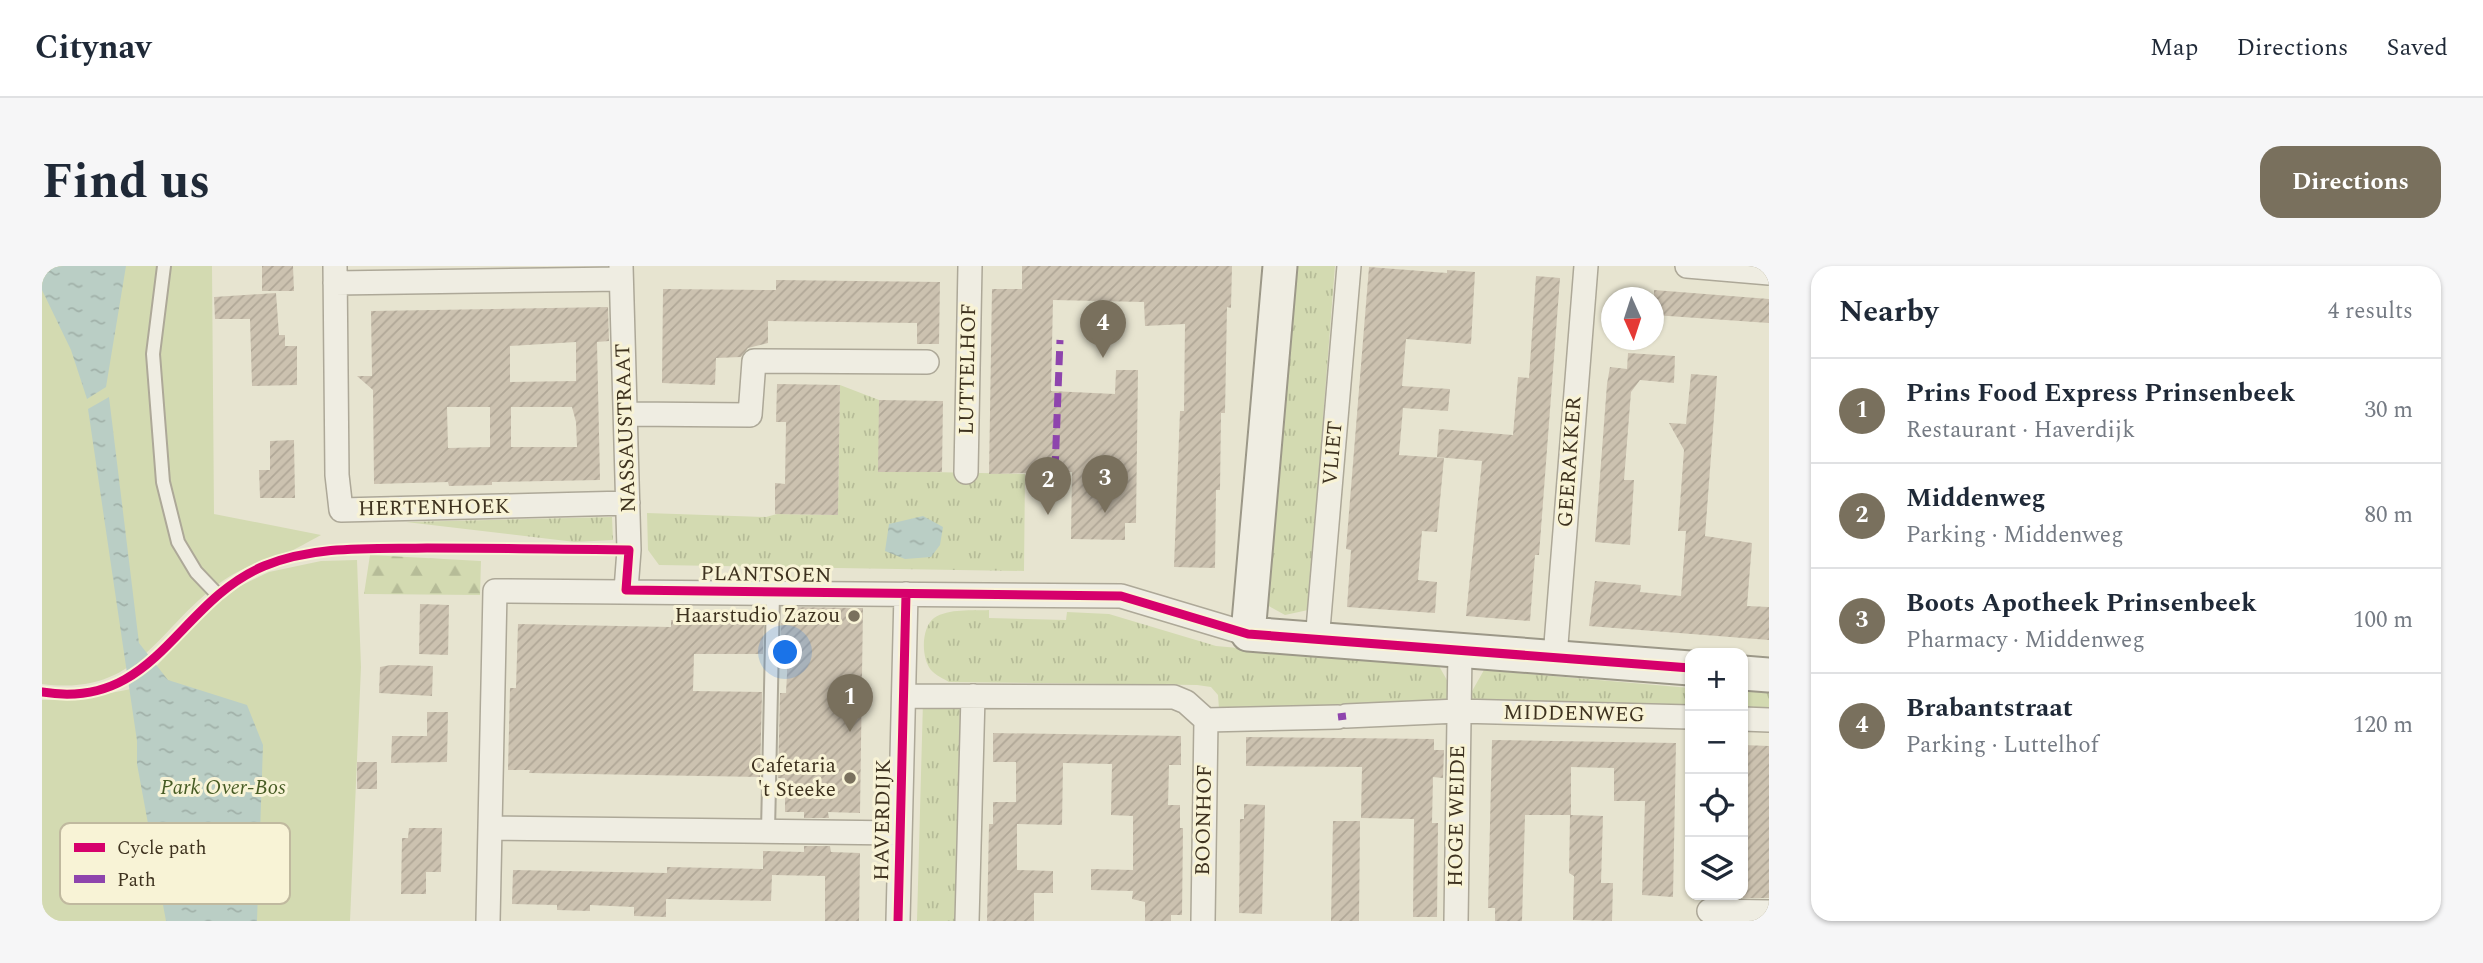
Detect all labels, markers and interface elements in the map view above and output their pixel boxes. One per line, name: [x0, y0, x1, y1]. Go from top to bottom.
text: Citynav: [35, 23, 151, 73]
text: Map: [2150, 30, 2198, 66]
text: Directions: [2236, 30, 2348, 66]
text: Saved: [2386, 30, 2448, 66]
text: Find us: [42, 145, 210, 220]
button: Directions: [2260, 146, 2441, 218]
north arrow: [1601, 287, 1664, 350]
text: Nearby: [1839, 289, 1938, 335]
text: 4 results: [2328, 294, 2413, 329]
pin: 4: [1080, 300, 1126, 358]
street label: LUTTELHOF: [951, 303, 985, 435]
street label: NASSAUSTRAAT: [607, 343, 645, 513]
text: Prins Food Express Prinsenbeek: [1906, 373, 2295, 413]
text: 1: [1856, 393, 1868, 428]
text: 30 m: [2364, 393, 2413, 428]
street label: GEERAKKER: [1549, 395, 1591, 528]
text: Restaurant · Haverdijk: [1906, 413, 2135, 448]
street label: VLIET: [1314, 419, 1352, 487]
pin: 3: [1082, 455, 1128, 513]
pin: 2: [1025, 457, 1071, 515]
text: Middenweg: [1906, 478, 2046, 518]
street label: HERTENHOEK: [358, 491, 510, 525]
text: 2: [1856, 498, 1868, 533]
text: 80 m: [2364, 498, 2413, 533]
text: Parking · Middenweg: [1906, 518, 2124, 553]
street label: PLANTSOEN: [700, 558, 832, 592]
text: Boots Apotheek Prinsenbeek: [1906, 583, 2257, 623]
place label: Haarstudio Zazou: [674, 600, 840, 632]
text: 3: [1856, 603, 1868, 638]
text: 100 m: [2353, 603, 2413, 638]
marker: Haarstudio Zazou: [846, 608, 862, 624]
text: Pharmacy · Middenweg: [1906, 623, 2145, 658]
your location: [768, 635, 802, 669]
map controls: [1685, 648, 1748, 900]
button: +: [1685, 648, 1748, 711]
pin: 1: [827, 674, 873, 732]
text: Brabantstraat: [1906, 688, 2073, 728]
street label: MIDDENWEG: [1503, 697, 1645, 731]
text: 4: [1856, 708, 1868, 743]
text: 120 m: [2353, 708, 2413, 743]
button: −: [1685, 711, 1748, 774]
text: Parking · Luttelhof: [1906, 728, 2099, 763]
street label: HOGE WEIDE: [1440, 745, 1474, 887]
place label: Cafetaria 't Steeke: [750, 750, 837, 806]
street label: HAVERDIJK: [866, 759, 900, 881]
street label: BOONHOF: [1187, 764, 1221, 876]
marker: Cafetaria 't Steeke: [842, 770, 858, 786]
park label: Park Over-Bos: [160, 772, 286, 804]
button: locate: [1685, 774, 1748, 837]
legend: [60, 823, 290, 904]
text: Cycle path: [117, 834, 207, 863]
button: layers: [1685, 837, 1748, 900]
text: Path: [117, 866, 156, 895]

